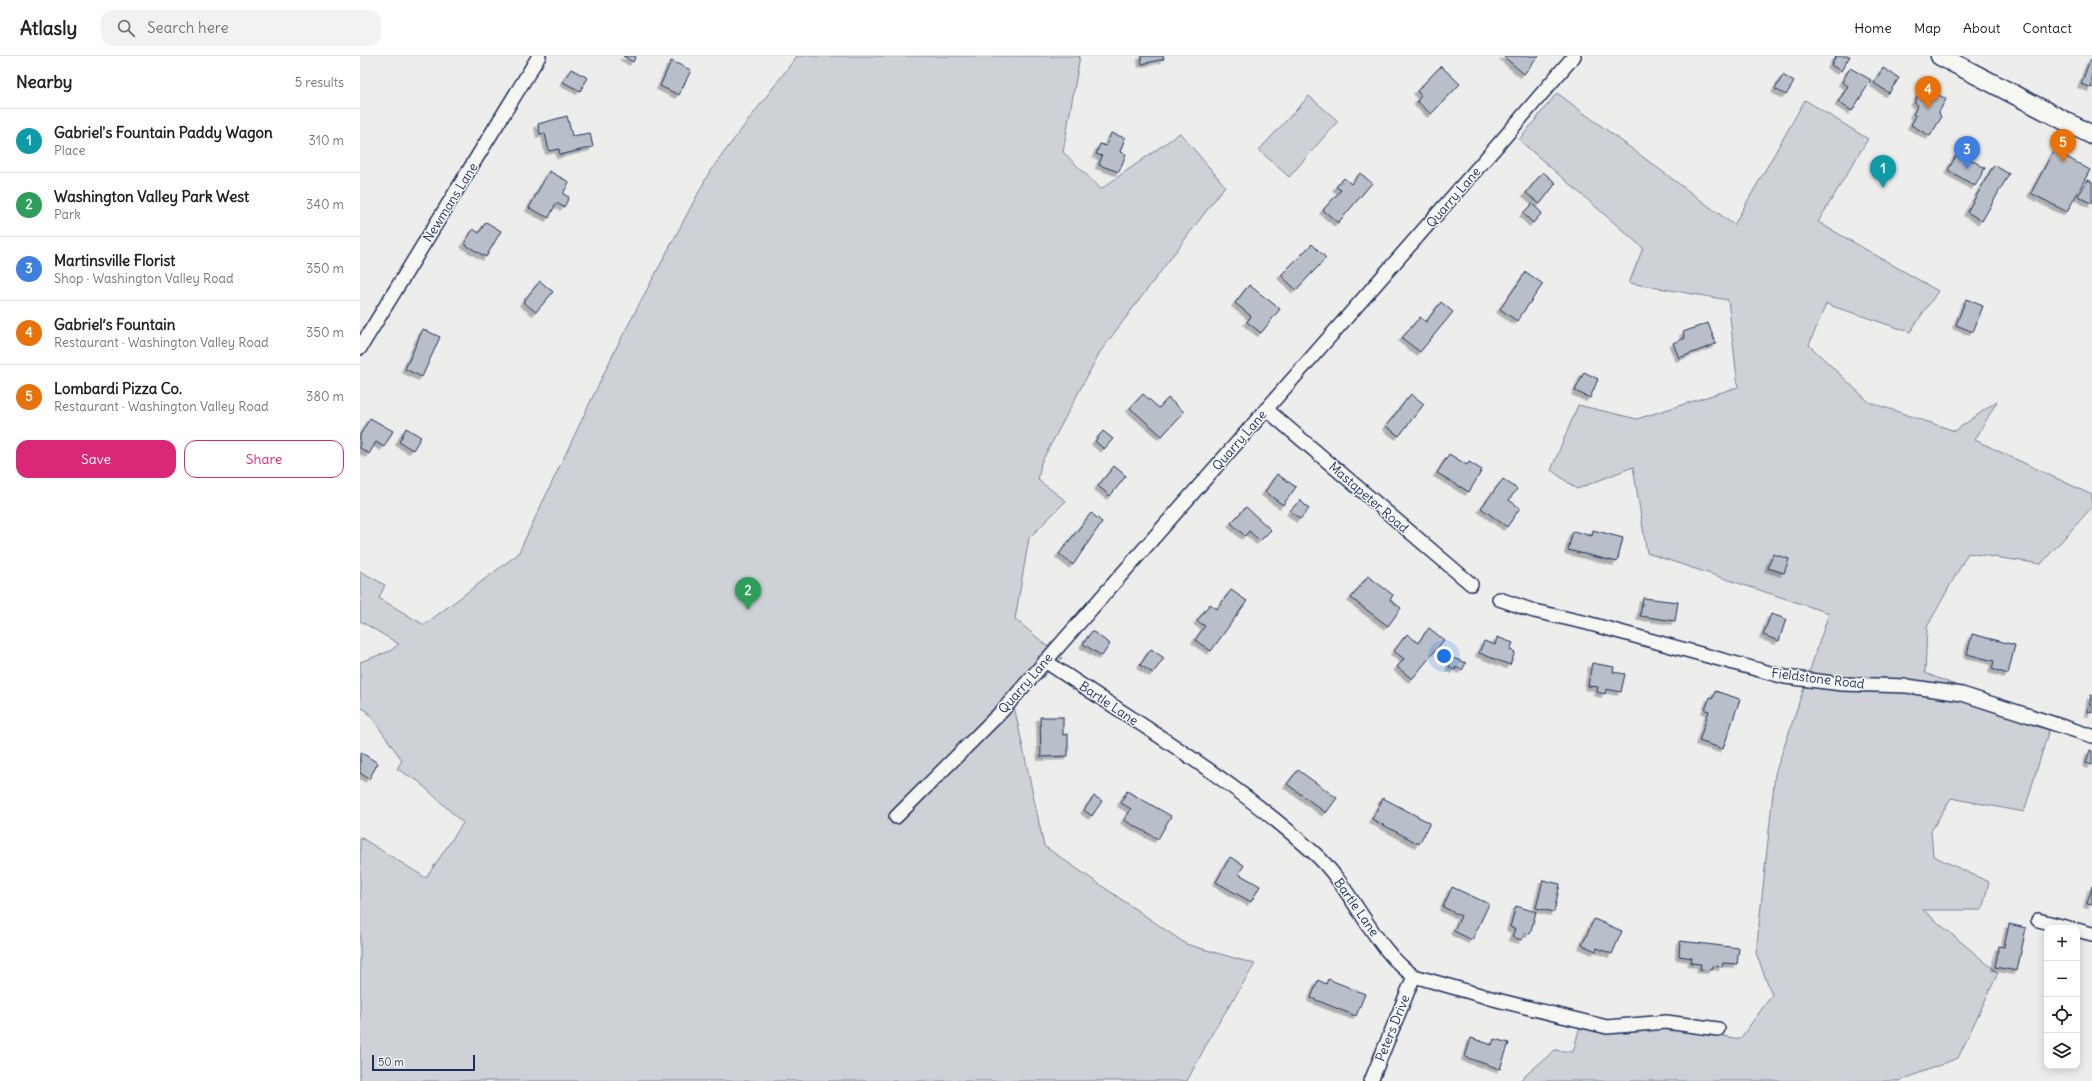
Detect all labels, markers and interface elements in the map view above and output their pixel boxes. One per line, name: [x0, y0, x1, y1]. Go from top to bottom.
search box: [101, 10, 381, 46]
text: Atlasly: [20, 16, 77, 40]
icon: search: [115, 17, 137, 39]
text: Search here: [147, 18, 229, 37]
text: Home: [1854, 19, 1892, 37]
text: Map: [1914, 19, 1941, 37]
text: About: [1963, 19, 2001, 37]
text: Contact: [2023, 19, 2072, 37]
text: Nearby: [16, 71, 72, 93]
text: 5 results: [295, 74, 344, 91]
pin: 4: [1915, 76, 1941, 109]
text: Gabriel's Fountain Paddy Wagon: [54, 123, 273, 142]
pin: 5: [2050, 129, 2076, 162]
text: 1: [26, 132, 32, 149]
text: 310 m: [309, 132, 344, 149]
pin: 3: [1954, 136, 1980, 169]
text: Place: [54, 142, 85, 159]
pin: 1: [1870, 155, 1896, 188]
street label: Newmans Lane: [419, 159, 482, 245]
street label: Quarry Lane: [1422, 164, 1484, 231]
text: Washington Valley Park West: [54, 187, 249, 206]
text: 2: [25, 196, 33, 213]
text: 340 m: [306, 196, 344, 213]
text: Park: [54, 206, 81, 223]
text: Martinsville Florist: [54, 251, 175, 270]
text: 3: [25, 260, 33, 277]
text: 350 m: [306, 260, 344, 277]
text: Shop · Washington Valley Road: [54, 270, 234, 287]
text: Gabriel’s Fountain: [54, 315, 175, 334]
text: 4: [25, 324, 33, 341]
text: 350 m: [306, 324, 344, 341]
text: Restaurant · Washington Valley Road: [54, 334, 269, 351]
text: Lombardi Pizza Co.: [54, 379, 182, 398]
text: 5: [25, 388, 33, 405]
text: 380 m: [306, 388, 344, 405]
text: Restaurant · Washington Valley Road: [54, 398, 269, 415]
street label: Quarry Lane: [1208, 407, 1270, 474]
button: Save: [16, 440, 176, 478]
button: Share: [184, 440, 344, 478]
street label: Mastapeter Road: [1325, 458, 1412, 537]
pin: 2: [735, 577, 761, 610]
your location: [1434, 646, 1454, 666]
street label: Quarry Lane: [994, 650, 1056, 717]
street label: Fieldstone Road: [1770, 664, 1866, 693]
street label: Bartle Lane: [1076, 677, 1141, 729]
street label: Bartle Lane: [1330, 875, 1383, 940]
map controls: [2044, 925, 2080, 1069]
button: +: [2044, 925, 2080, 961]
button: −: [2044, 961, 2080, 997]
street label: Peters Drive: [1371, 992, 1414, 1064]
button: locate: [2044, 997, 2080, 1033]
button: layers: [2044, 1033, 2080, 1069]
scale bar: [372, 1053, 475, 1072]
text: 50 m: [378, 1055, 404, 1069]

